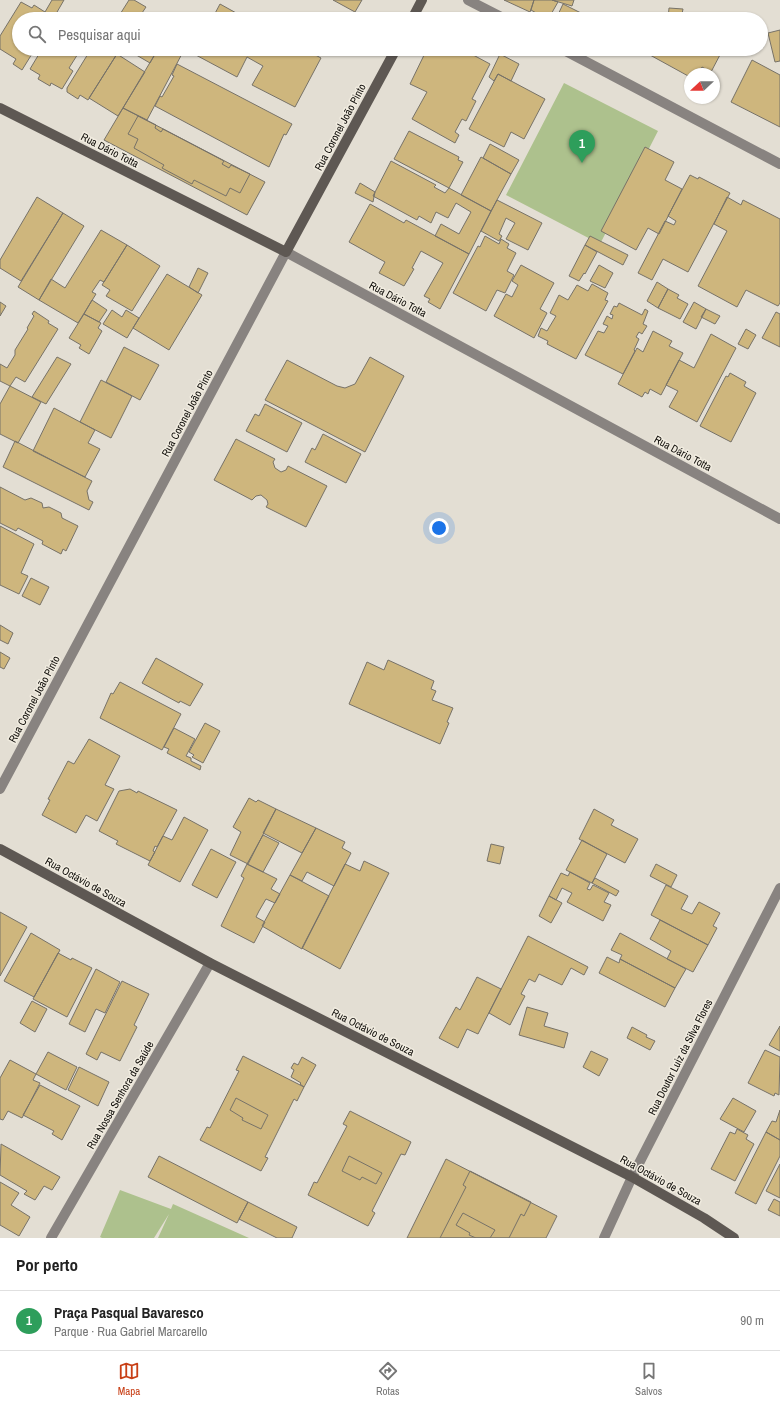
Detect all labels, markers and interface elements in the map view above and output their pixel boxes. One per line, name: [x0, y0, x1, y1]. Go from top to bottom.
search box: [12, 12, 768, 56]
icon: search: [26, 23, 48, 45]
text: Pesquisar aqui: [58, 24, 141, 45]
north arrow: [684, 68, 720, 104]
street label: Rua Coronel João Pinto: [311, 81, 369, 173]
street label: Rua Dário Totta: [79, 129, 141, 171]
pin: 1: [569, 130, 595, 163]
street label: Rua Dário Totta: [367, 278, 429, 320]
street label: Rua Coronel João Pinto: [158, 367, 216, 459]
street label: Rua Dário Totta: [652, 432, 714, 474]
your location: [429, 518, 449, 538]
street label: Rua Coronel João Pinto: [5, 653, 63, 745]
street label: Rua Octávio de Souza: [43, 854, 129, 910]
street label: Rua Doutor Luiz da Silva Flores: [645, 996, 716, 1117]
street label: Rua Octávio de Souza: [329, 1005, 417, 1059]
street label: Rua Nossa Senhora da Saúde: [83, 1039, 157, 1151]
street label: Rua Octávio de Souza: [618, 1152, 704, 1208]
text: Por perto: [16, 1253, 78, 1276]
text: Praça Pasqual Bavaresco: [54, 1302, 204, 1323]
text: 1: [26, 1312, 32, 1329]
text: 90 m: [740, 1312, 764, 1329]
text: Parque · Rua Gabriel Marcarello: [54, 1323, 207, 1340]
tab: Mapa: [118, 1360, 140, 1398]
tab: Rotas: [376, 1360, 400, 1398]
tab: Salvos: [635, 1360, 662, 1398]

